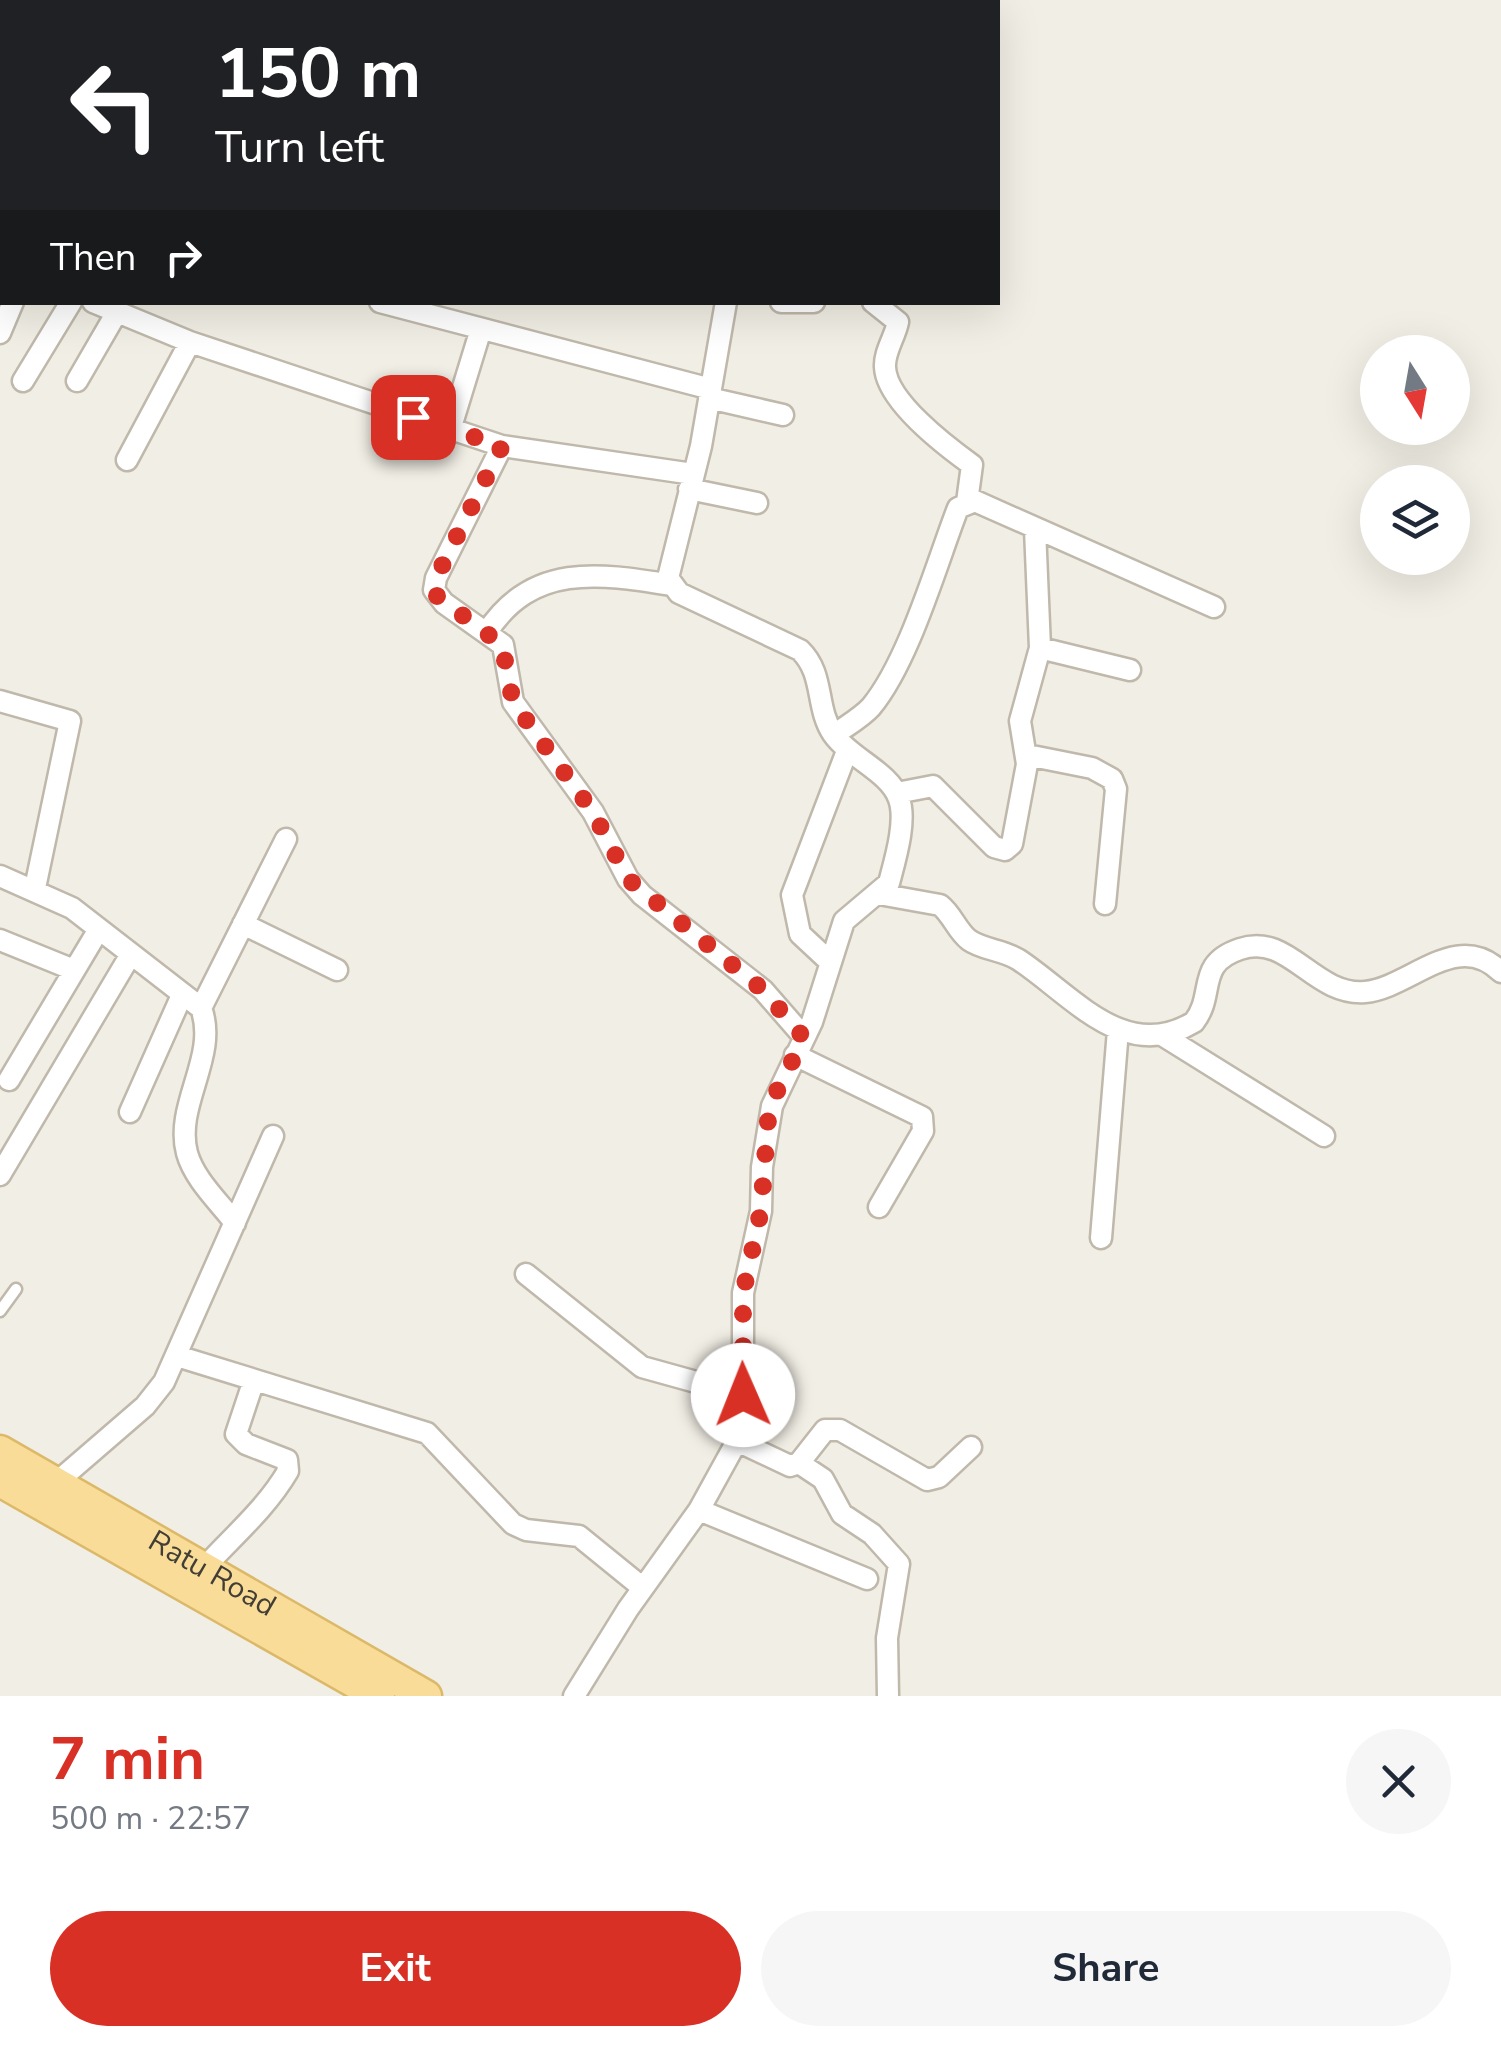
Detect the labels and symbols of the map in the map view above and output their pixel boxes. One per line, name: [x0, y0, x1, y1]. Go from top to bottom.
north arrow: [1360, 335, 1470, 445]
pin: [371, 375, 456, 460]
position arrow: [691, 1343, 795, 1447]
street label: Ratu Road: [141, 1520, 284, 1626]

